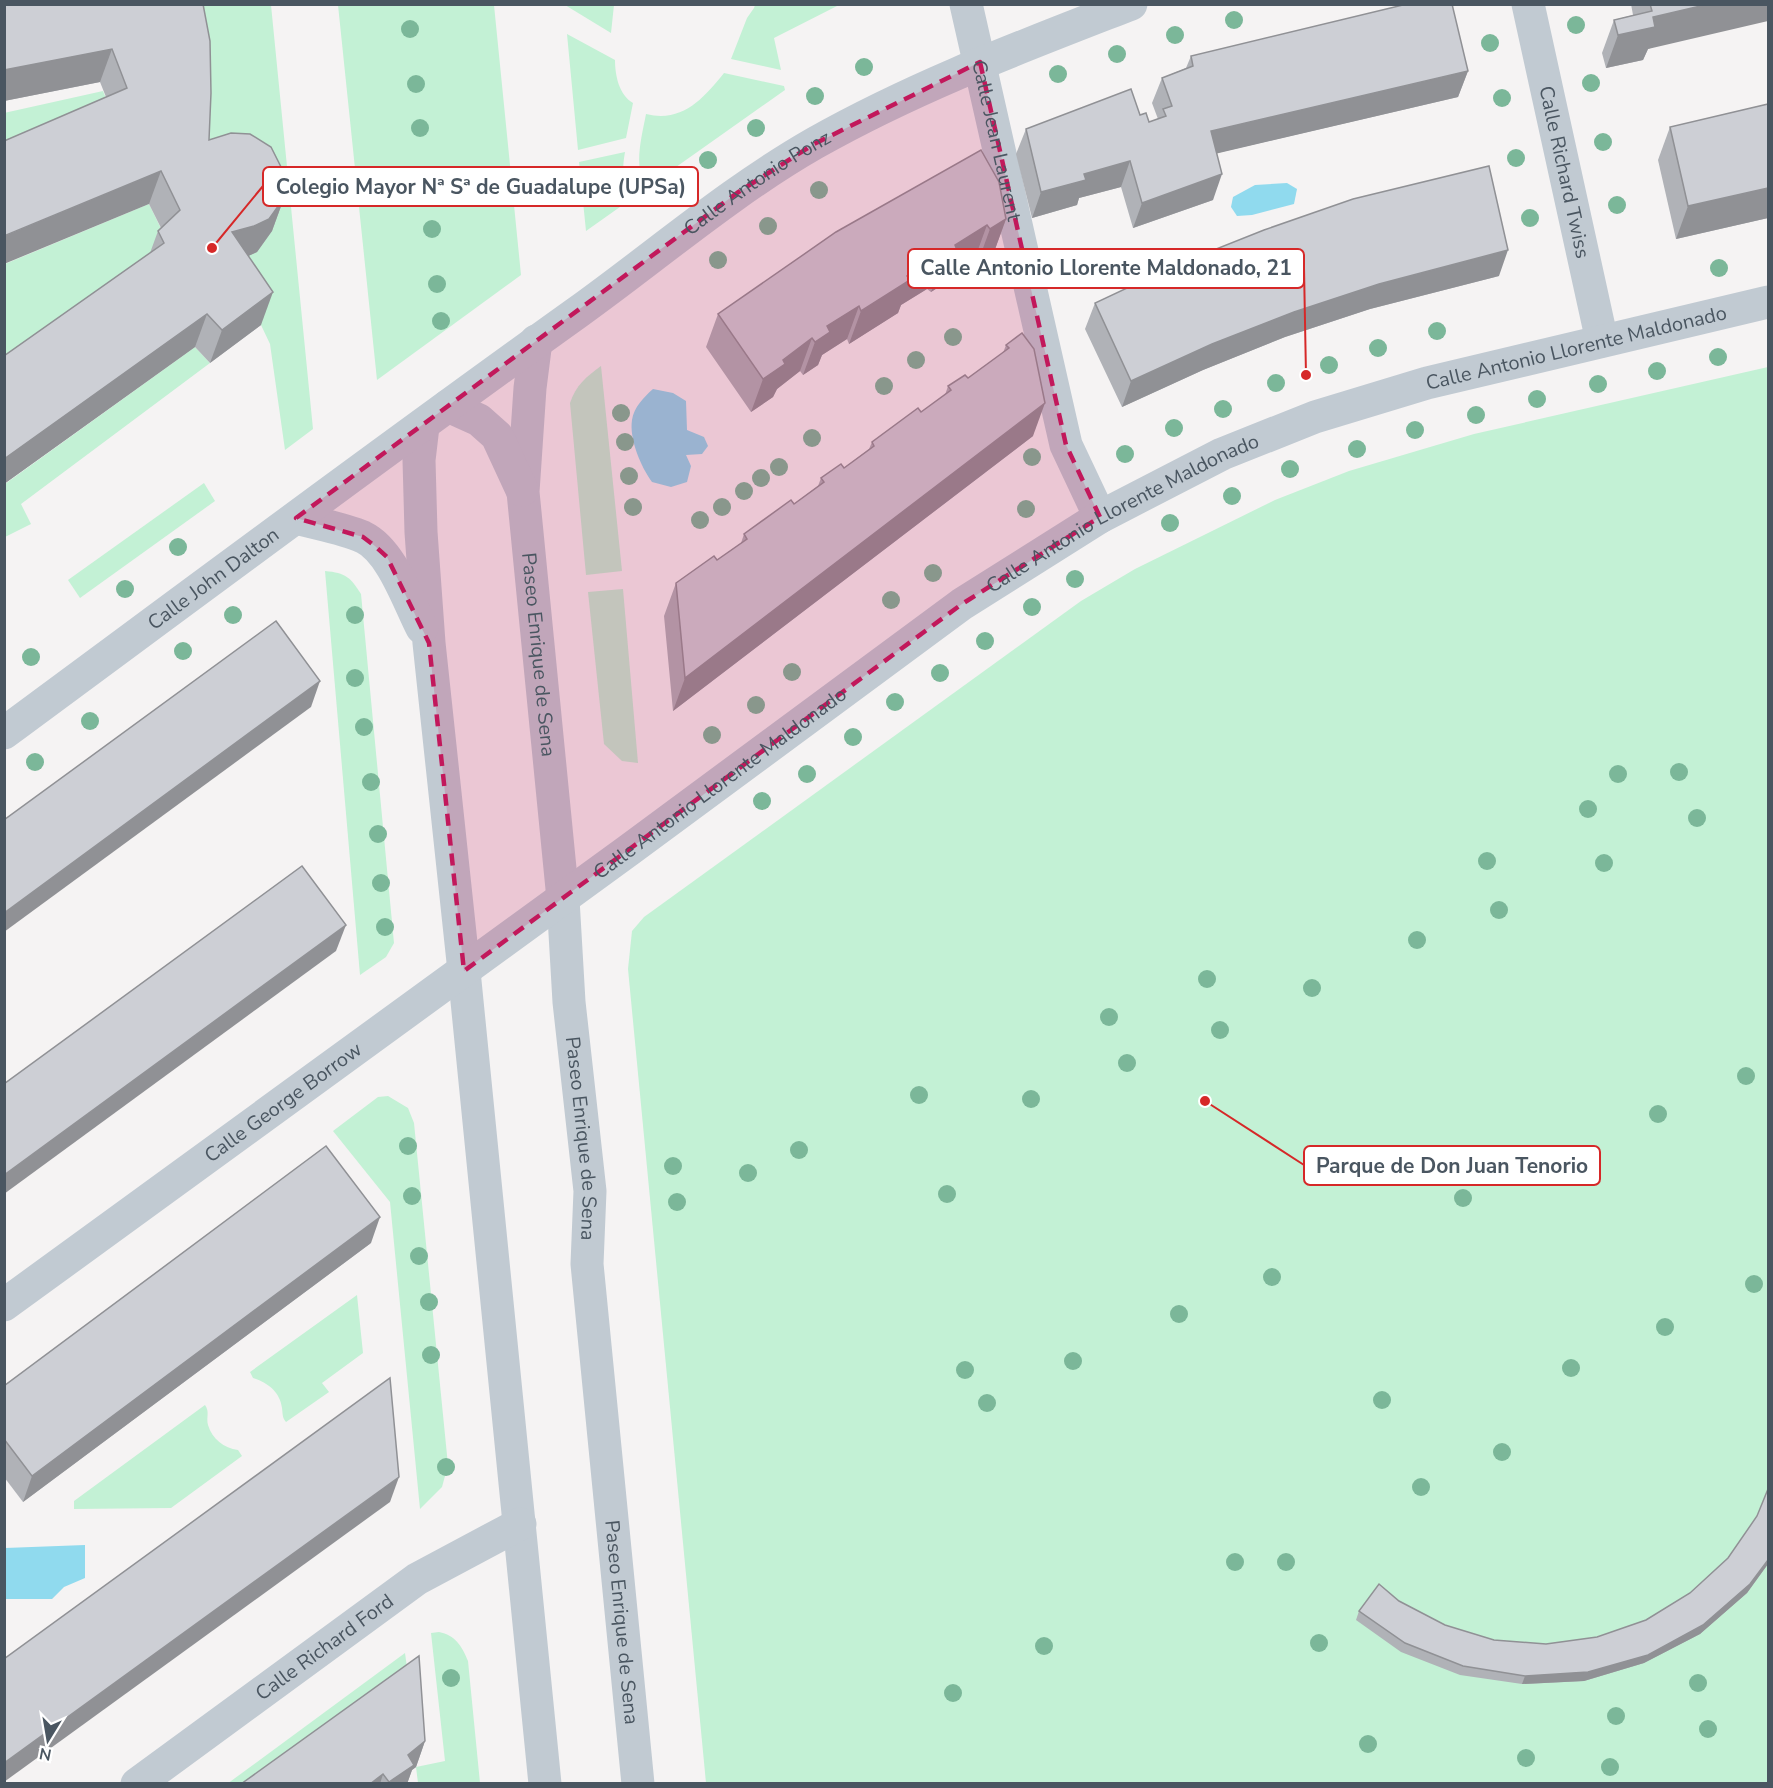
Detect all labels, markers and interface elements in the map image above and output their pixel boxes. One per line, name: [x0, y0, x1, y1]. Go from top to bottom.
street label: Calle Jean Laurent: [965, 58, 1028, 225]
street label: Calle Richard Twiss: [1532, 83, 1596, 261]
street label: Calle Antonio Ponz: [678, 124, 835, 242]
callout: Colegio Mayor Nª Sª de Guadalupe (UPSa): [263, 167, 698, 206]
text: Colegio Mayor Nª Sª de Guadalupe (UPSa): [276, 173, 686, 201]
callout: Calle Antonio Llorente Maldonado, 21: [908, 249, 1304, 288]
text: Calle Antonio Llorente Maldonado, 21: [920, 254, 1292, 282]
street label: Calle Antonio Llorente Maldonado: [1423, 299, 1729, 397]
street label: Calle Antonio Llorente Maldonado: [981, 428, 1263, 599]
street label: Calle John Dalton: [142, 521, 285, 636]
street label: Paseo Enrique de Sena: [515, 551, 562, 758]
street label: Calle Antonio Llorente Maldonado: [588, 681, 852, 886]
street label: Paseo Enrique de Sena: [559, 1035, 603, 1241]
street label: Calle George Borrow: [199, 1036, 368, 1169]
callout: Parque de Don Juan Tenorio: [1304, 1146, 1600, 1185]
text: Parque de Don Juan Tenorio: [1316, 1152, 1588, 1180]
street label: Paseo Enrique de Sena: [598, 1519, 645, 1726]
street label: Calle Richard Ford: [250, 1588, 399, 1707]
north arrow: [18, 1710, 78, 1770]
text: N: [37, 1742, 53, 1766]

